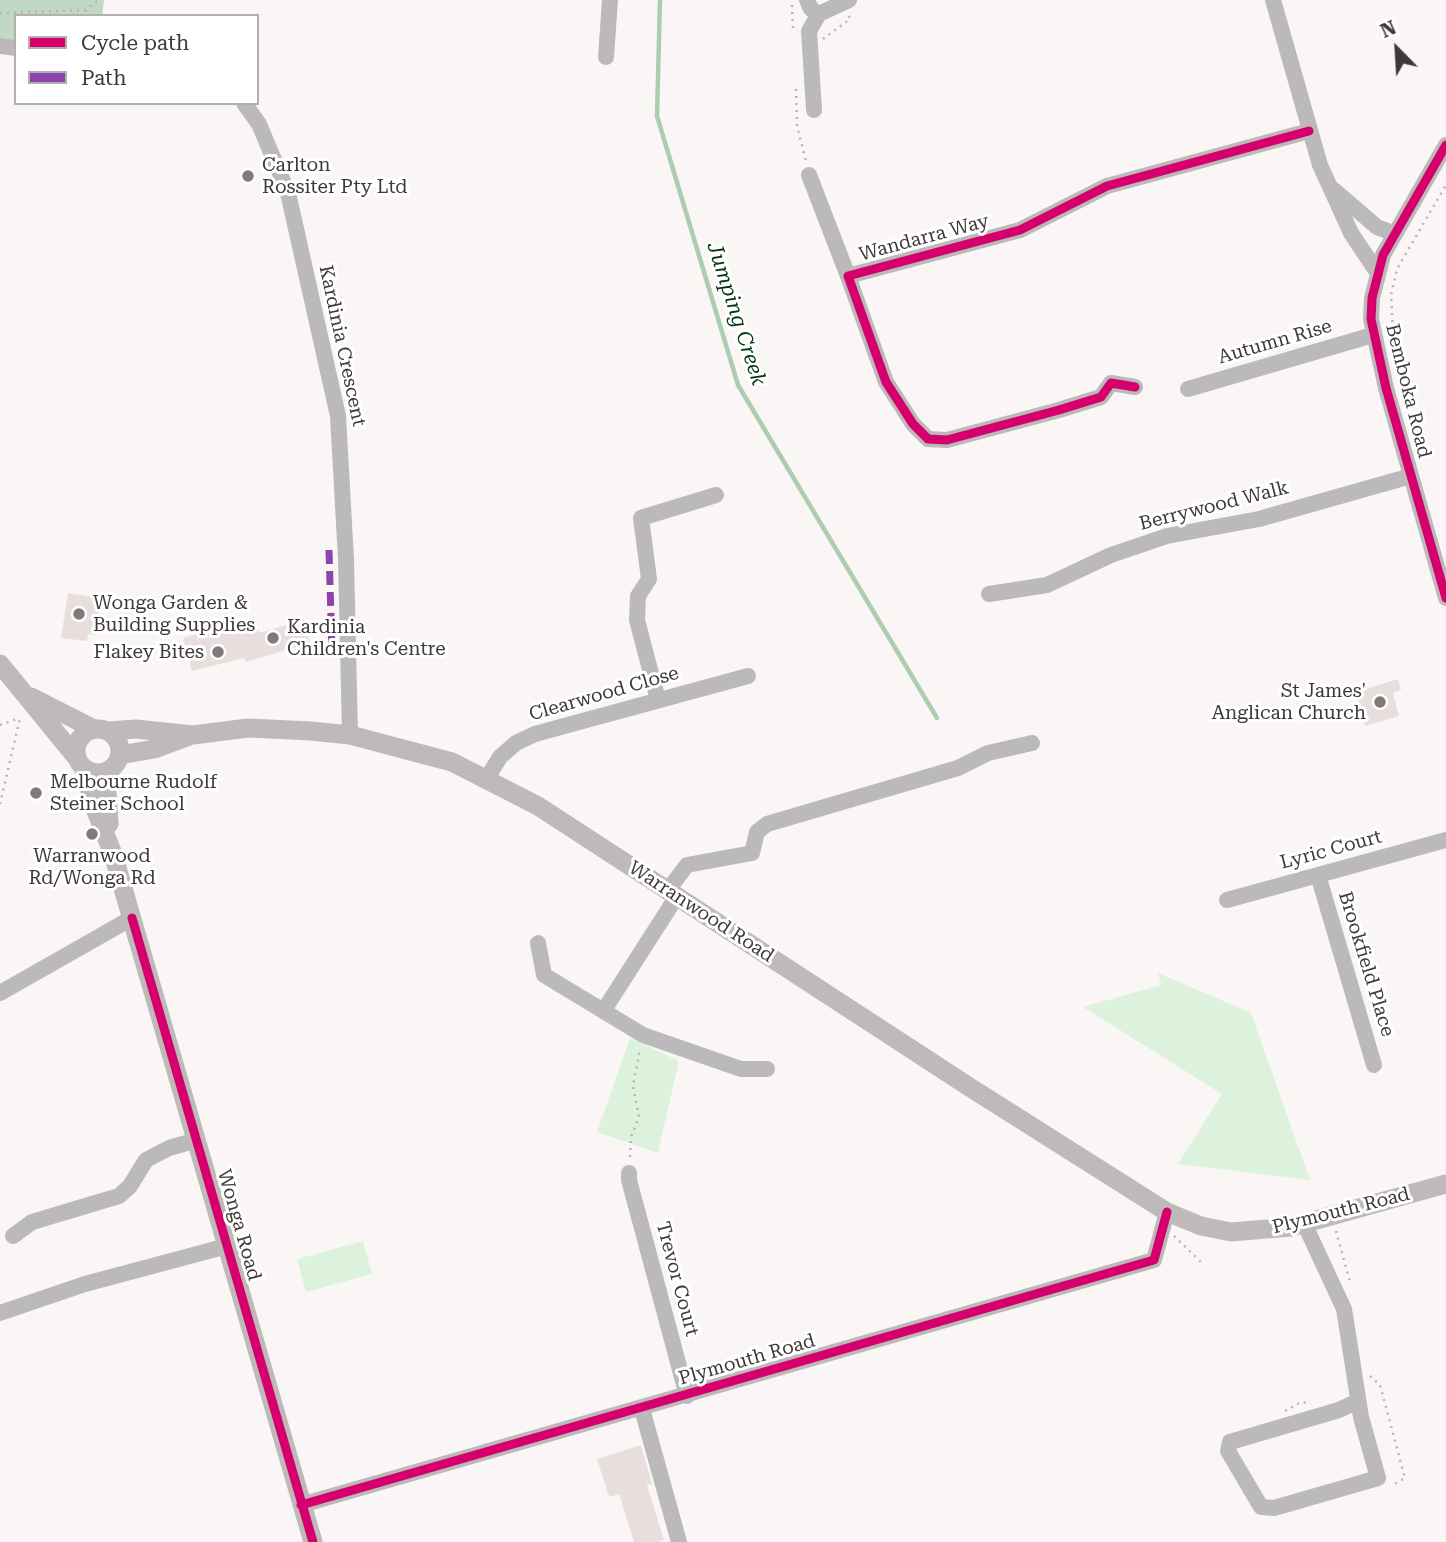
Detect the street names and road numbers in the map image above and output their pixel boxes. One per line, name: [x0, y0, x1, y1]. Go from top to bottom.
street label: Wandarra Way: [857, 210, 991, 266]
street label: Kardinia Crescent: [314, 263, 370, 429]
street label: Autumn Rise: [1216, 315, 1334, 369]
street label: Bemboka Road: [1380, 322, 1436, 460]
street label: Berrywood Walk: [1137, 476, 1291, 536]
street label: Clearwood Close: [527, 662, 681, 726]
street label: Lyric Court: [1278, 825, 1384, 875]
street label: Warranwood Road: [624, 856, 778, 968]
street label: Brookfield Place: [1333, 889, 1399, 1039]
street label: Wonga Road: [212, 1167, 266, 1283]
street label: Plymouth Road: [1270, 1183, 1412, 1239]
street label: Trevor Court: [651, 1219, 703, 1339]
street label: Plymouth Road: [676, 1330, 818, 1390]

